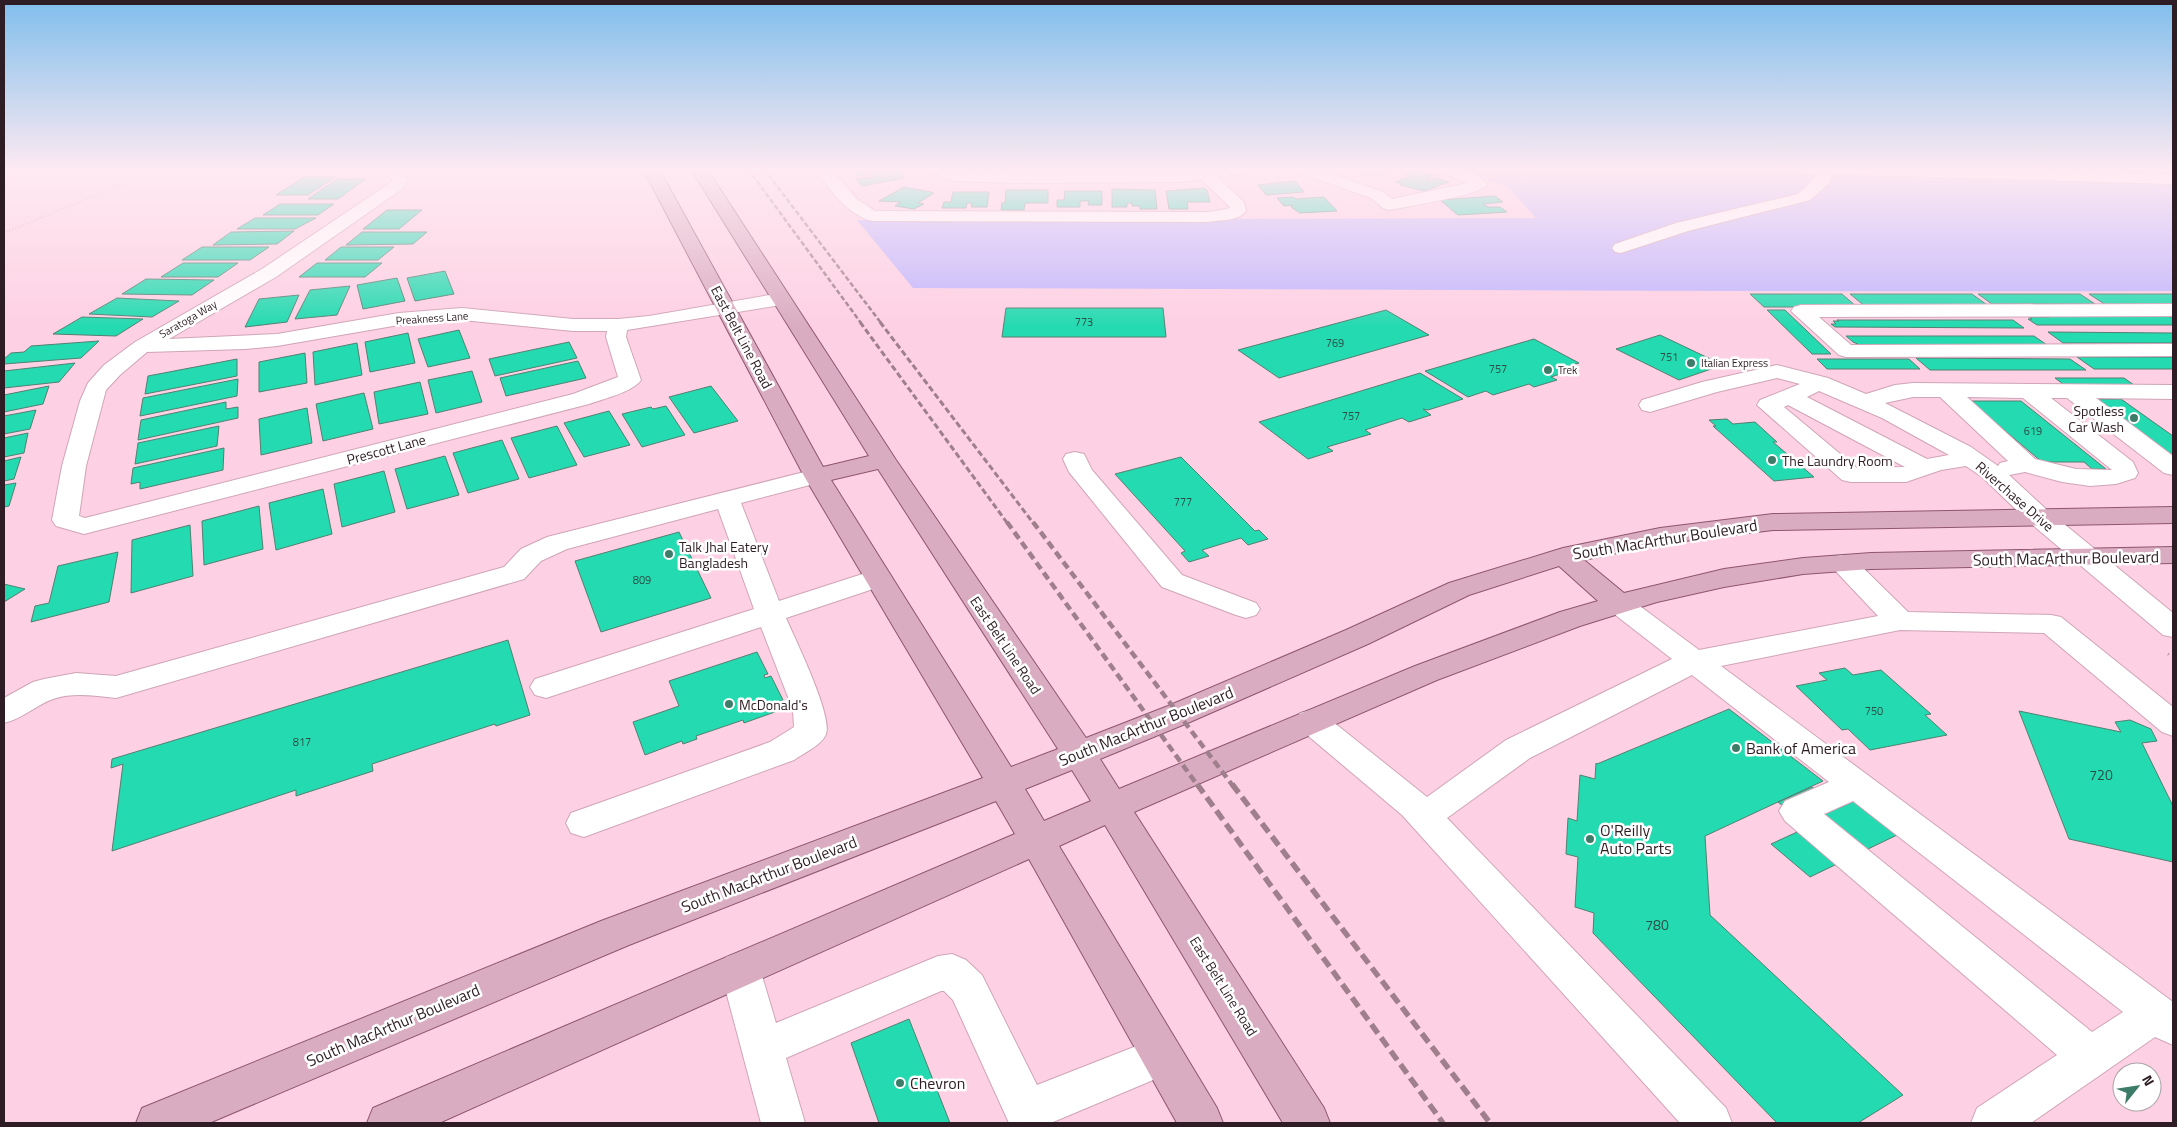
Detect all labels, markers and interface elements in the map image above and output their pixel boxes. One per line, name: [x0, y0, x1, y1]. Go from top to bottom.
street label: East Belt Line Road: [706, 282, 778, 392]
street label: Saratoga Way: [156, 296, 220, 342]
street label: Preakness Lane: [395, 307, 469, 329]
house number: 773: [1075, 314, 1093, 330]
house number: 769: [1326, 335, 1344, 351]
house number: 751: [1660, 349, 1678, 365]
place label: Italian Express: [1701, 355, 1768, 371]
marker: Italian Express: [1685, 357, 1697, 369]
house number: 757: [1489, 361, 1507, 377]
place label: Trek: [1558, 362, 1578, 378]
marker: Trek: [1542, 364, 1554, 376]
place label: Spotless Car Wash: [2068, 400, 2124, 437]
house number: 757: [1342, 408, 1360, 424]
marker: Spotless Car Wash: [2128, 412, 2140, 424]
house number: 619: [2024, 423, 2042, 439]
street label: Prescott Lane: [344, 428, 428, 470]
place label: The Laundry Room: [1782, 450, 1893, 471]
marker: The Laundry Room: [1766, 454, 1778, 466]
street label: Riverchase Drive: [1971, 456, 2059, 536]
house number: 777: [1174, 494, 1192, 510]
street label: South MacArthur Boulevard: [1571, 513, 1759, 565]
place label: Talk Jhal Eatery Bangladesh: [679, 536, 769, 573]
street label: South MacArthur Boulevard: [1973, 544, 2159, 572]
marker: Talk Jhal Eatery Bangladesh: [663, 548, 675, 560]
house number: 809: [633, 572, 651, 588]
street label: East Belt Line Road: [965, 592, 1047, 698]
street label: South MacArthur Boulevard: [1055, 680, 1237, 772]
place label: McDonald's: [739, 694, 808, 715]
marker: McDonald's: [723, 698, 735, 710]
house number: 750: [1865, 703, 1883, 719]
house number: 817: [293, 734, 311, 750]
place label: Bank of America: [1746, 736, 1856, 760]
marker: Bank of America: [1730, 742, 1742, 754]
house number: 720: [2089, 764, 2113, 785]
place label: O'Reilly Auto Parts: [1600, 818, 1672, 860]
street label: South MacArthur Boulevard: [678, 829, 860, 919]
marker: O'Reilly Auto Parts: [1584, 833, 1596, 845]
house number: 780: [1645, 914, 1669, 935]
street label: East Belt Line Road: [1185, 932, 1263, 1040]
street label: South MacArthur Boulevard: [303, 978, 483, 1072]
north arrow: [2112, 1062, 2162, 1112]
place label: Chevron: [910, 1071, 965, 1095]
text: N: [2137, 1071, 2160, 1090]
marker: Chevron: [894, 1077, 906, 1089]

